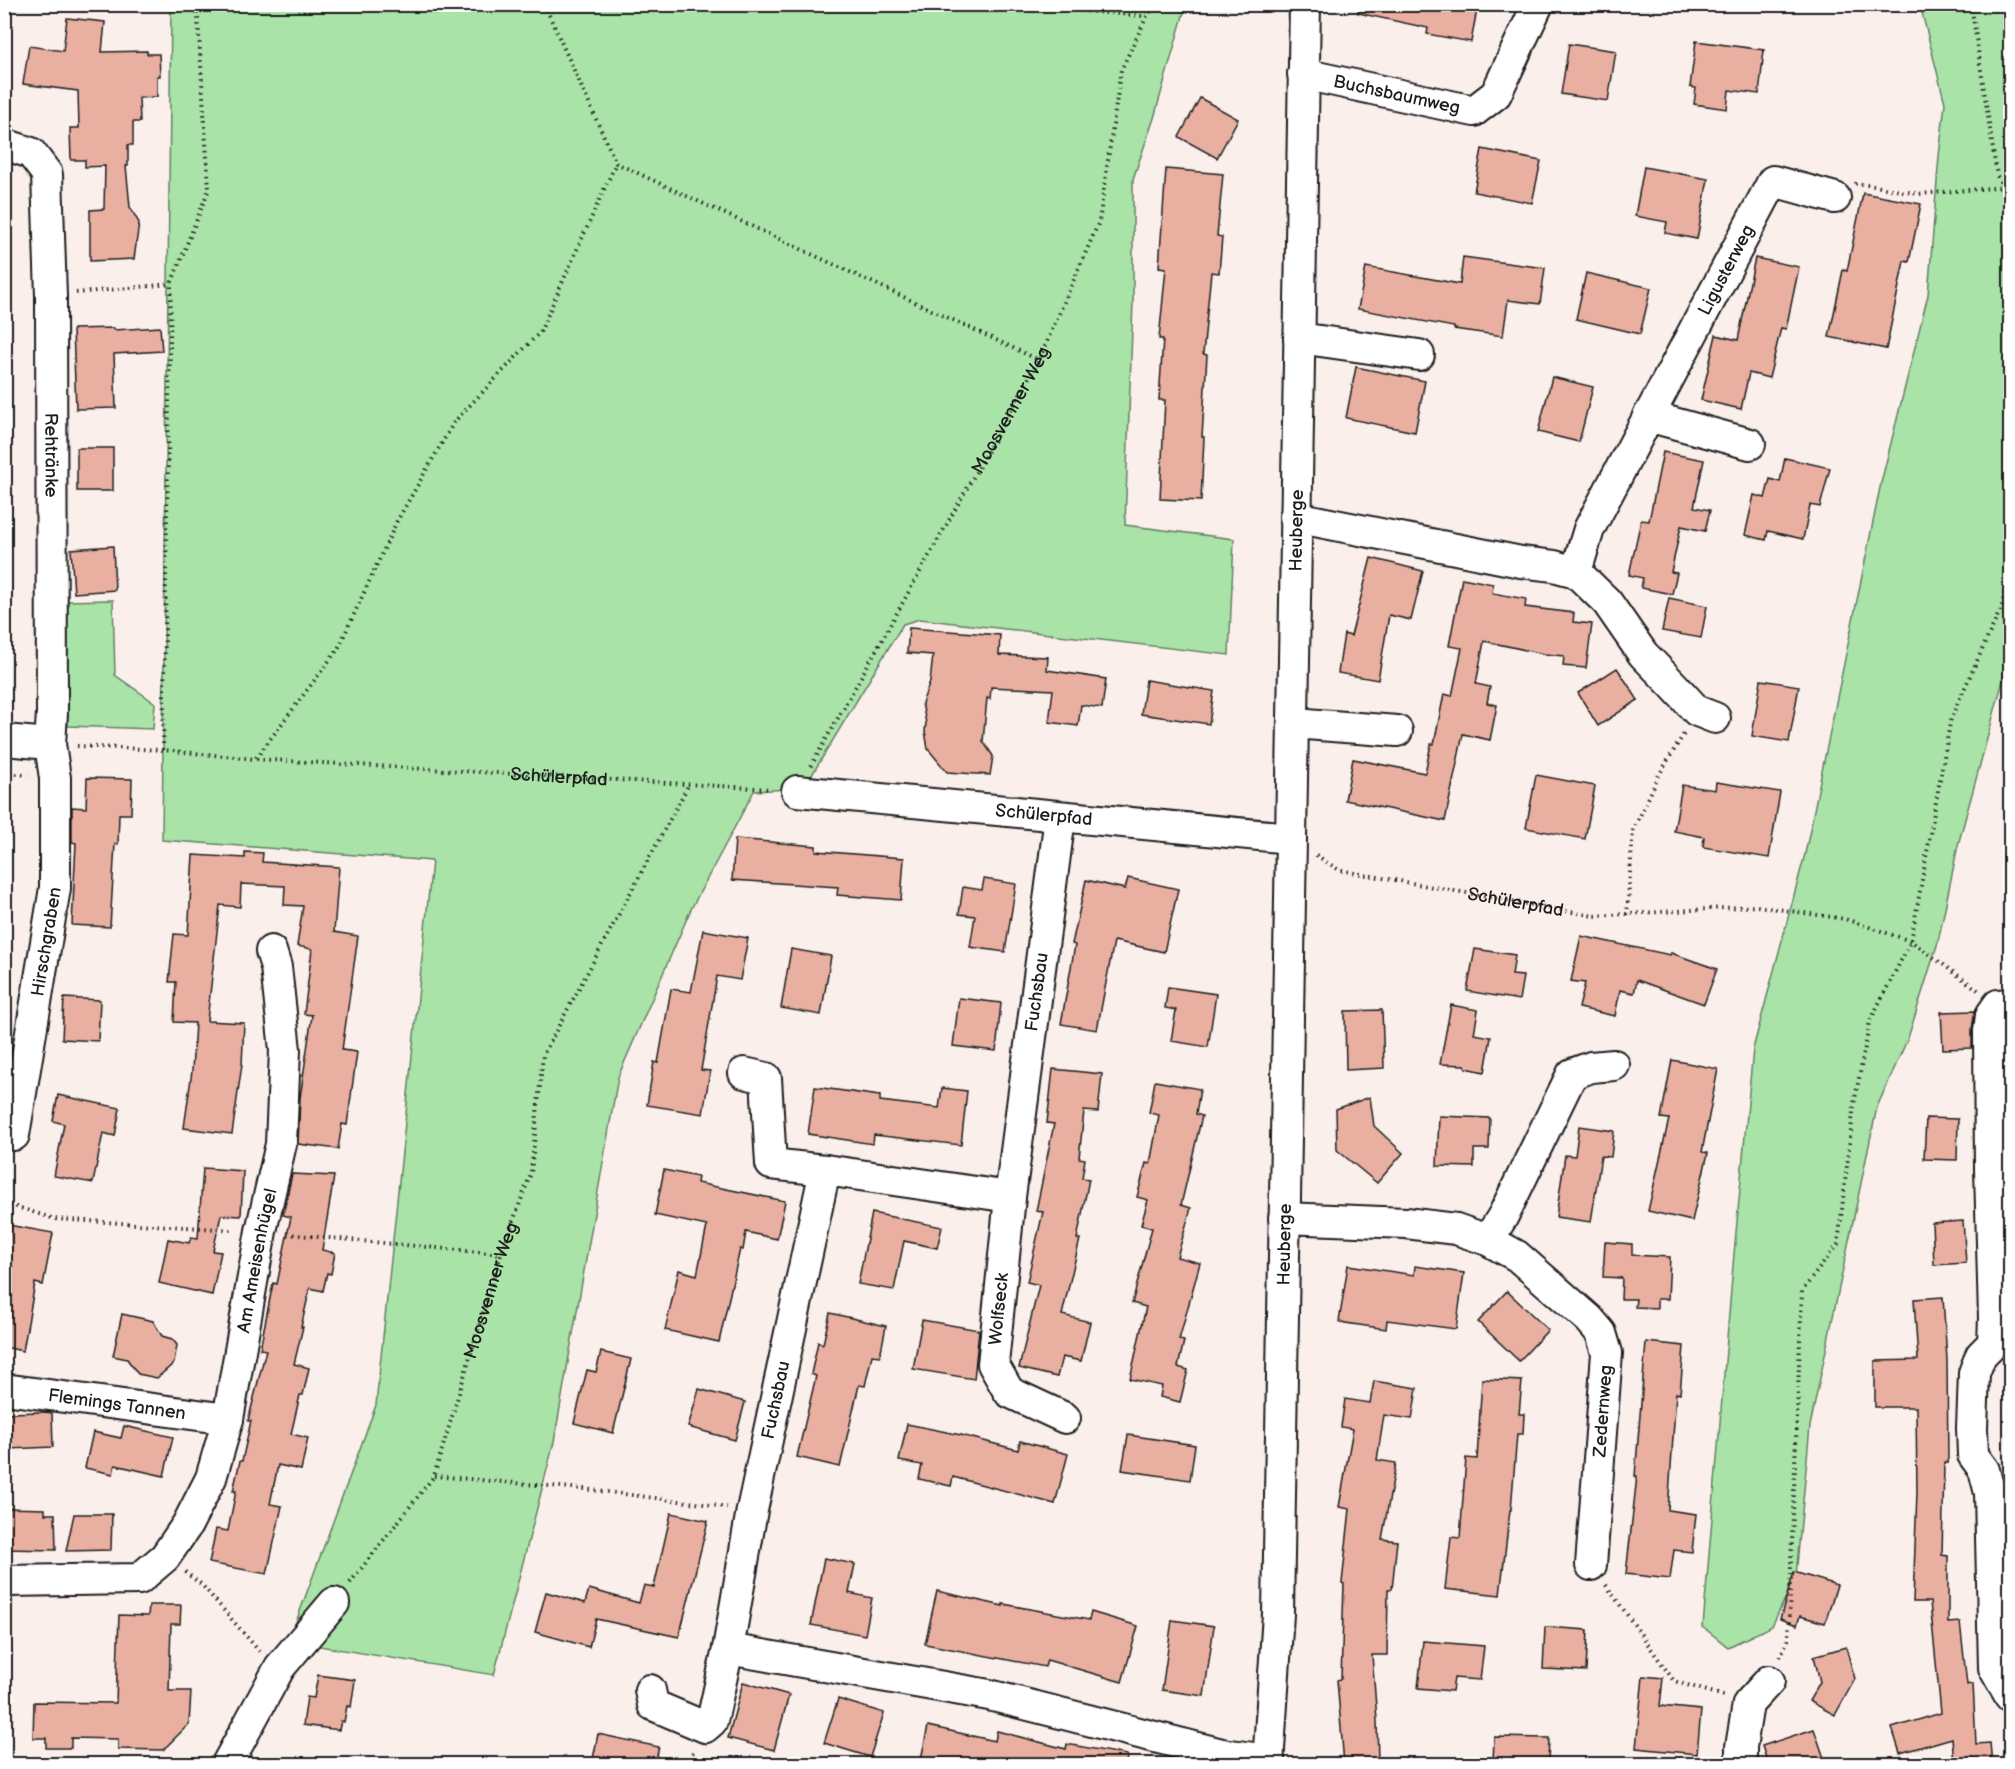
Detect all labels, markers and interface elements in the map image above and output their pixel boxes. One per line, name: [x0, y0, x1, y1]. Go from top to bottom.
street label: Buchsbaumweg: [1332, 70, 1462, 118]
street label: Ligusterweg: [1694, 221, 1758, 319]
street label: Moosvenner Weg: [967, 343, 1054, 477]
street label: Rehtränke: [41, 413, 62, 498]
street label: Heuberge: [1285, 489, 1307, 572]
street label: Schülerpfad: [510, 763, 608, 790]
street label: Schülerpfad: [994, 799, 1093, 830]
street label: Schülerpfad: [1466, 883, 1565, 921]
street label: Hirschgraben: [27, 886, 65, 998]
street label: Fuchsbau: [1021, 951, 1053, 1033]
street label: Am Ameisenhügel: [233, 1186, 281, 1334]
street label: Heuberge: [1273, 1203, 1295, 1286]
street label: Moosvenner Weg: [459, 1219, 522, 1361]
street label: Wolfseck: [985, 1272, 1013, 1346]
street label: Fuchsbau: [757, 1359, 795, 1441]
street label: Zedernweg: [1589, 1364, 1617, 1459]
street label: Flemings Tannen: [47, 1385, 187, 1424]

